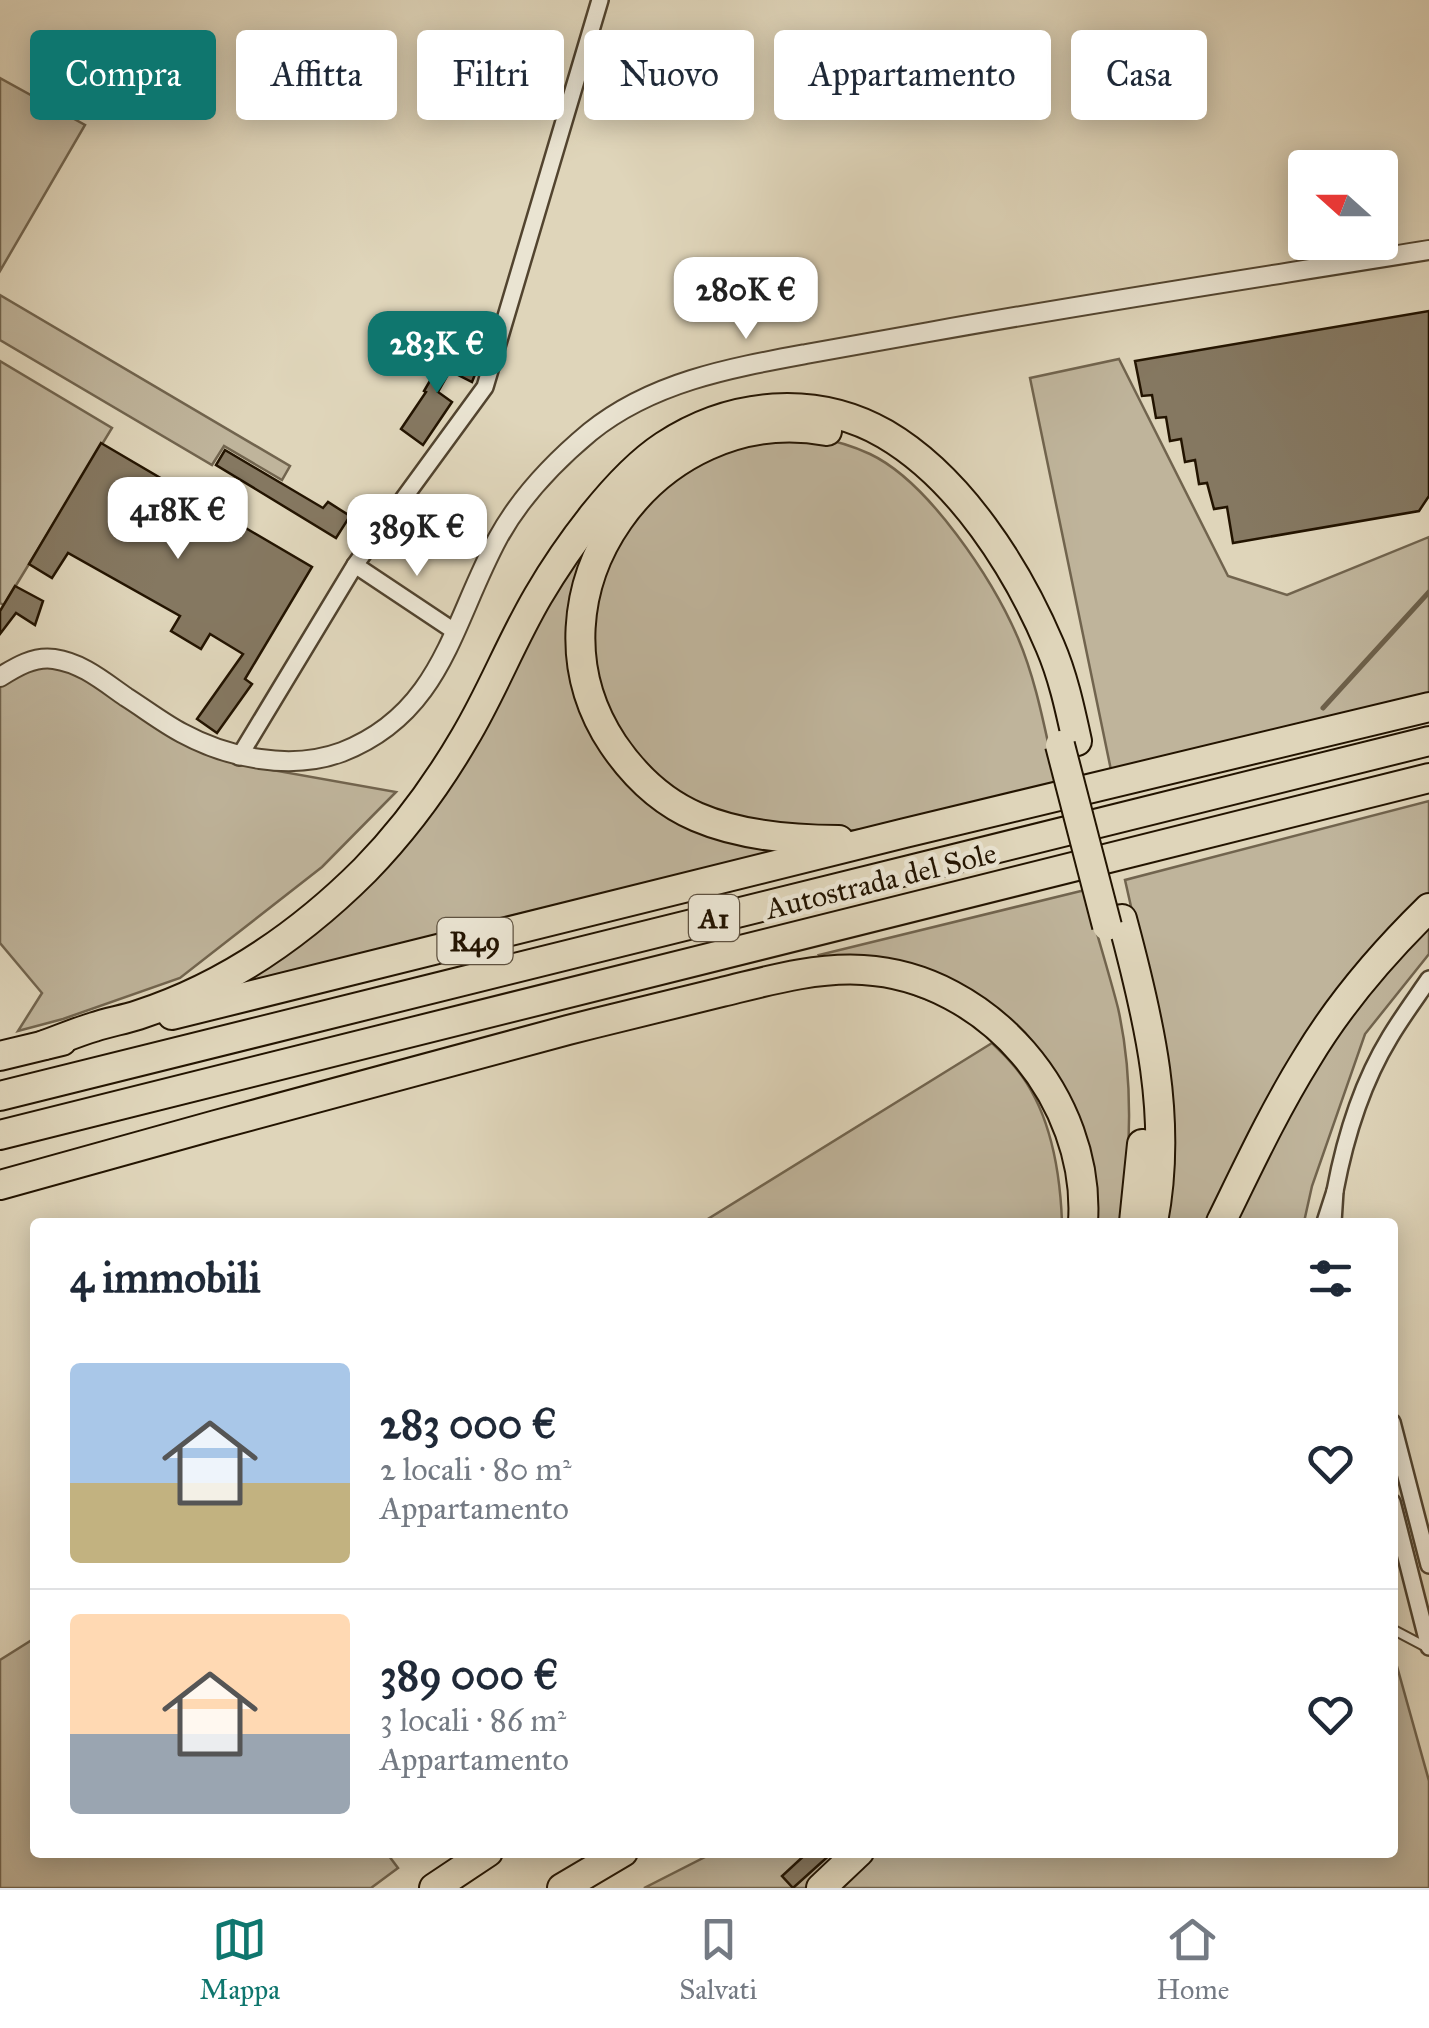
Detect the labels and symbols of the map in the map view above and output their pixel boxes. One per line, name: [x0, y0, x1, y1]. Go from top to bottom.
north arrow: [1288, 150, 1398, 260]
pin: 280K €: [665, 257, 827, 342]
pin: 283K €: [356, 311, 518, 396]
pin: 418K €: [97, 477, 259, 562]
pin: 389K €: [336, 494, 498, 579]
street label: Autostrada del Sole: [760, 835, 1000, 928]
road number: A1: [689, 895, 739, 941]
road number: R49: [438, 918, 512, 964]

